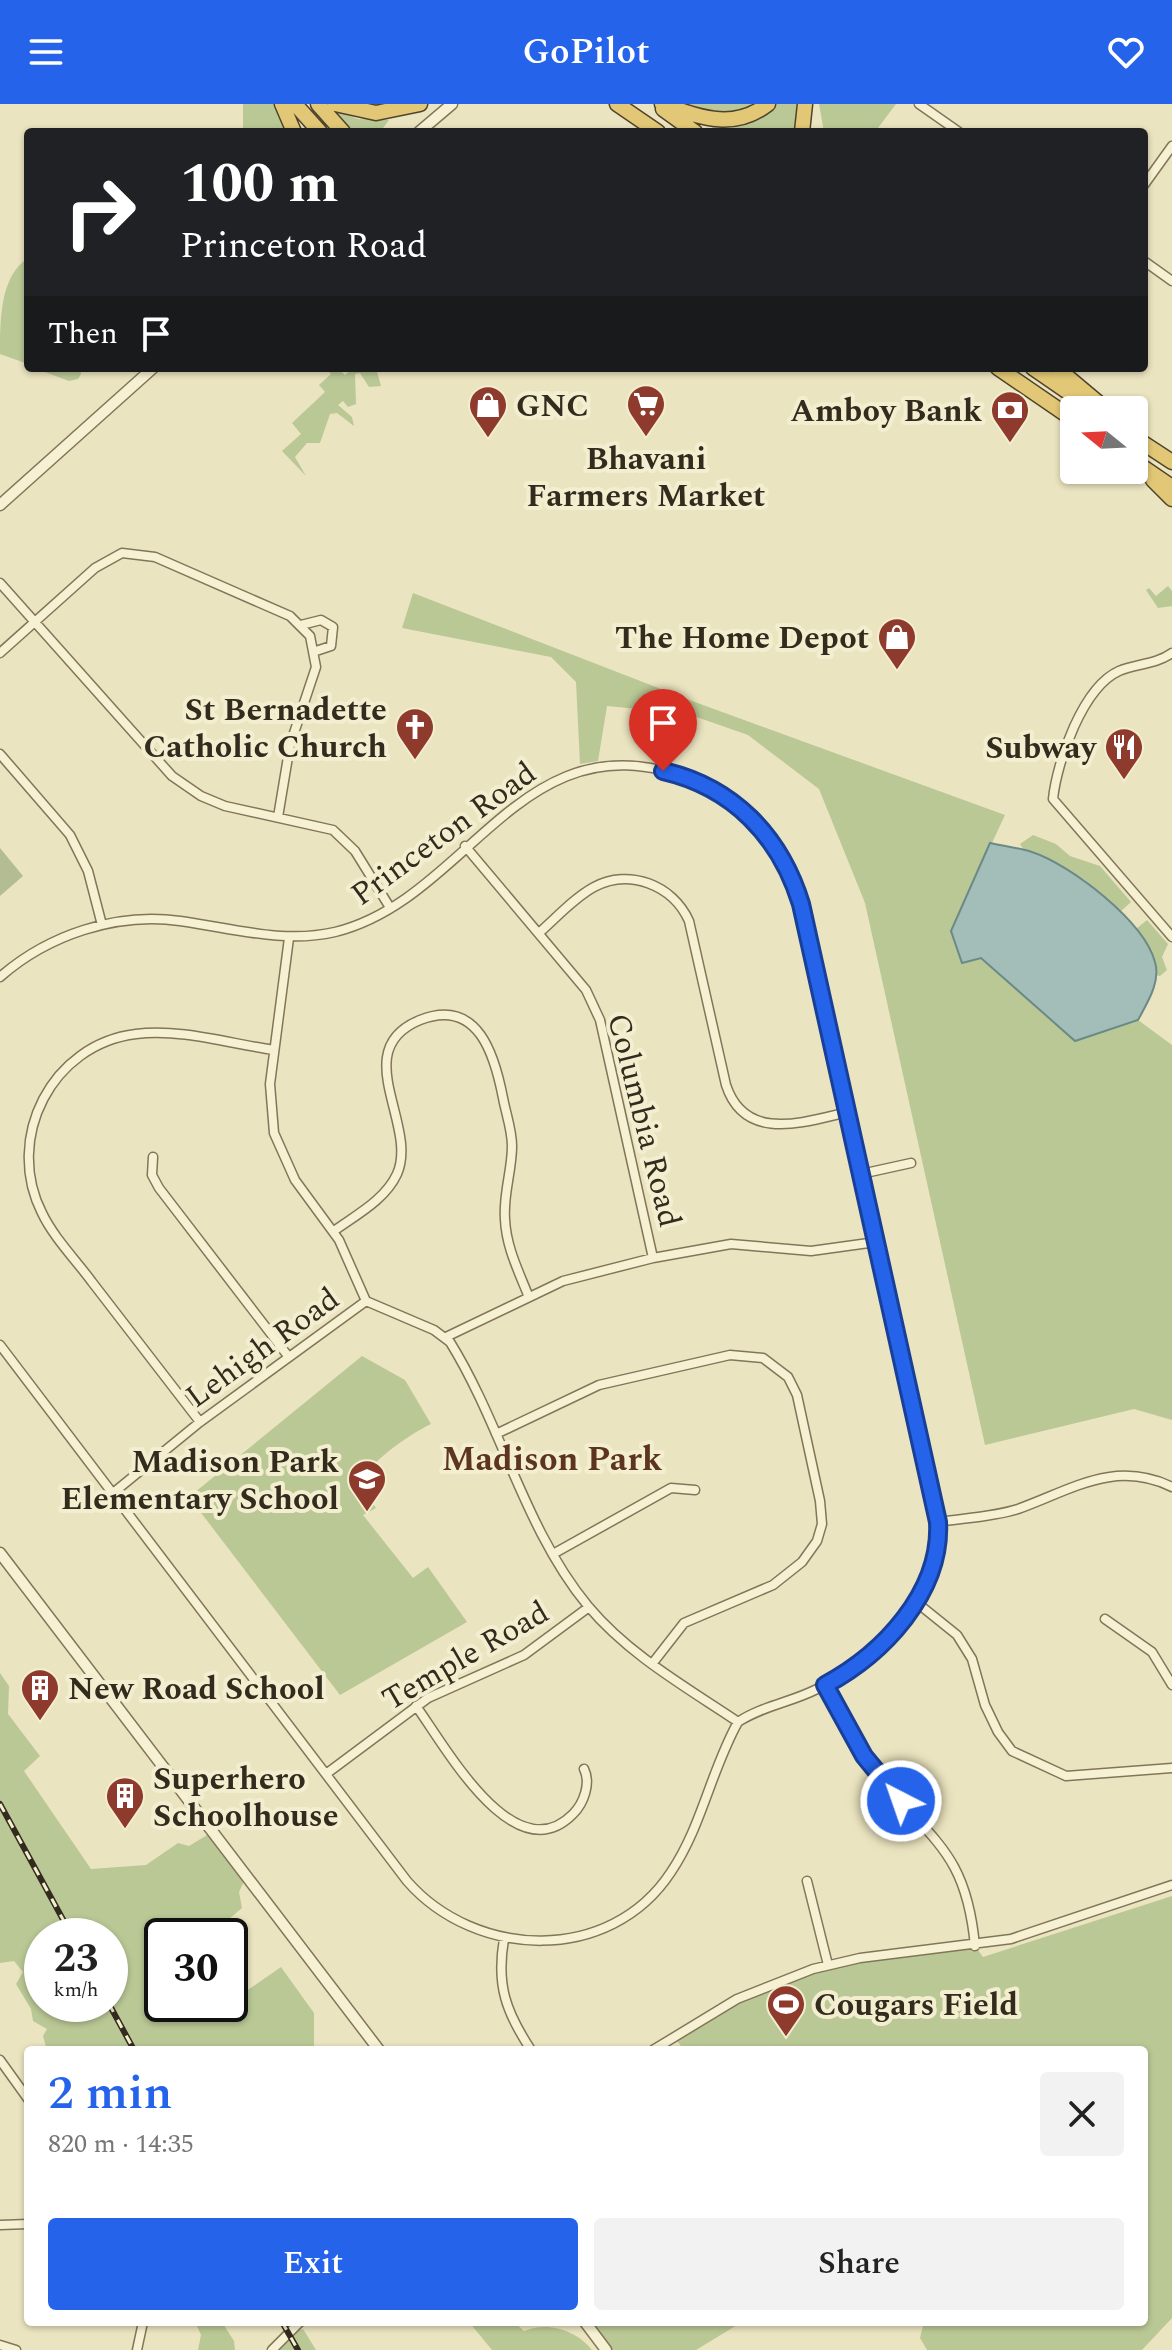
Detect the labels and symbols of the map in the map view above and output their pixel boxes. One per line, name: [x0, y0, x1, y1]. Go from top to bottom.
place label: GNC: [516, 382, 589, 431]
supermarket icon: Bhavani Farmers Market: [625, 383, 667, 438]
shop icon: GNC: [467, 384, 509, 439]
place label: Amboy Bank: [790, 387, 983, 436]
bank icon: Amboy Bank: [989, 389, 1031, 444]
north arrow: [1060, 396, 1148, 484]
place label: Bhavani Farmers Market: [527, 435, 765, 521]
place label: The Home Depot: [615, 614, 869, 663]
shop icon: The Home Depot: [876, 616, 918, 671]
place label: St Bernadette Catholic Church: [143, 686, 387, 772]
pin: [629, 689, 697, 771]
church icon: St Bernadette Catholic Church: [394, 706, 436, 761]
place label: Subway: [985, 724, 1098, 773]
restaurant icon: Subway: [1103, 726, 1145, 781]
street label: Princeton Road: [341, 750, 547, 919]
street label: Columbia Road: [593, 1008, 694, 1232]
street label: Lehigh Road: [176, 1275, 350, 1421]
district label: Madison Park: [442, 1434, 663, 1486]
place label: Madison Park Elementary School: [61, 1438, 340, 1524]
school or university icon: Madison Park Elementary School: [346, 1458, 388, 1513]
street label: Temple Road: [373, 1589, 559, 1724]
place label: New Road School: [68, 1665, 325, 1714]
building icon: New Road School: [19, 1667, 61, 1722]
place label: Superhero Schoolhouse: [153, 1755, 339, 1841]
position arrow: [859, 1759, 943, 1843]
building icon: Superhero Schoolhouse: [104, 1775, 146, 1830]
speed limit sign: 30: [144, 1918, 248, 2022]
place label: Cougars Field: [814, 1981, 1018, 2030]
sports icon: Cougars Field: [765, 1983, 807, 2038]

